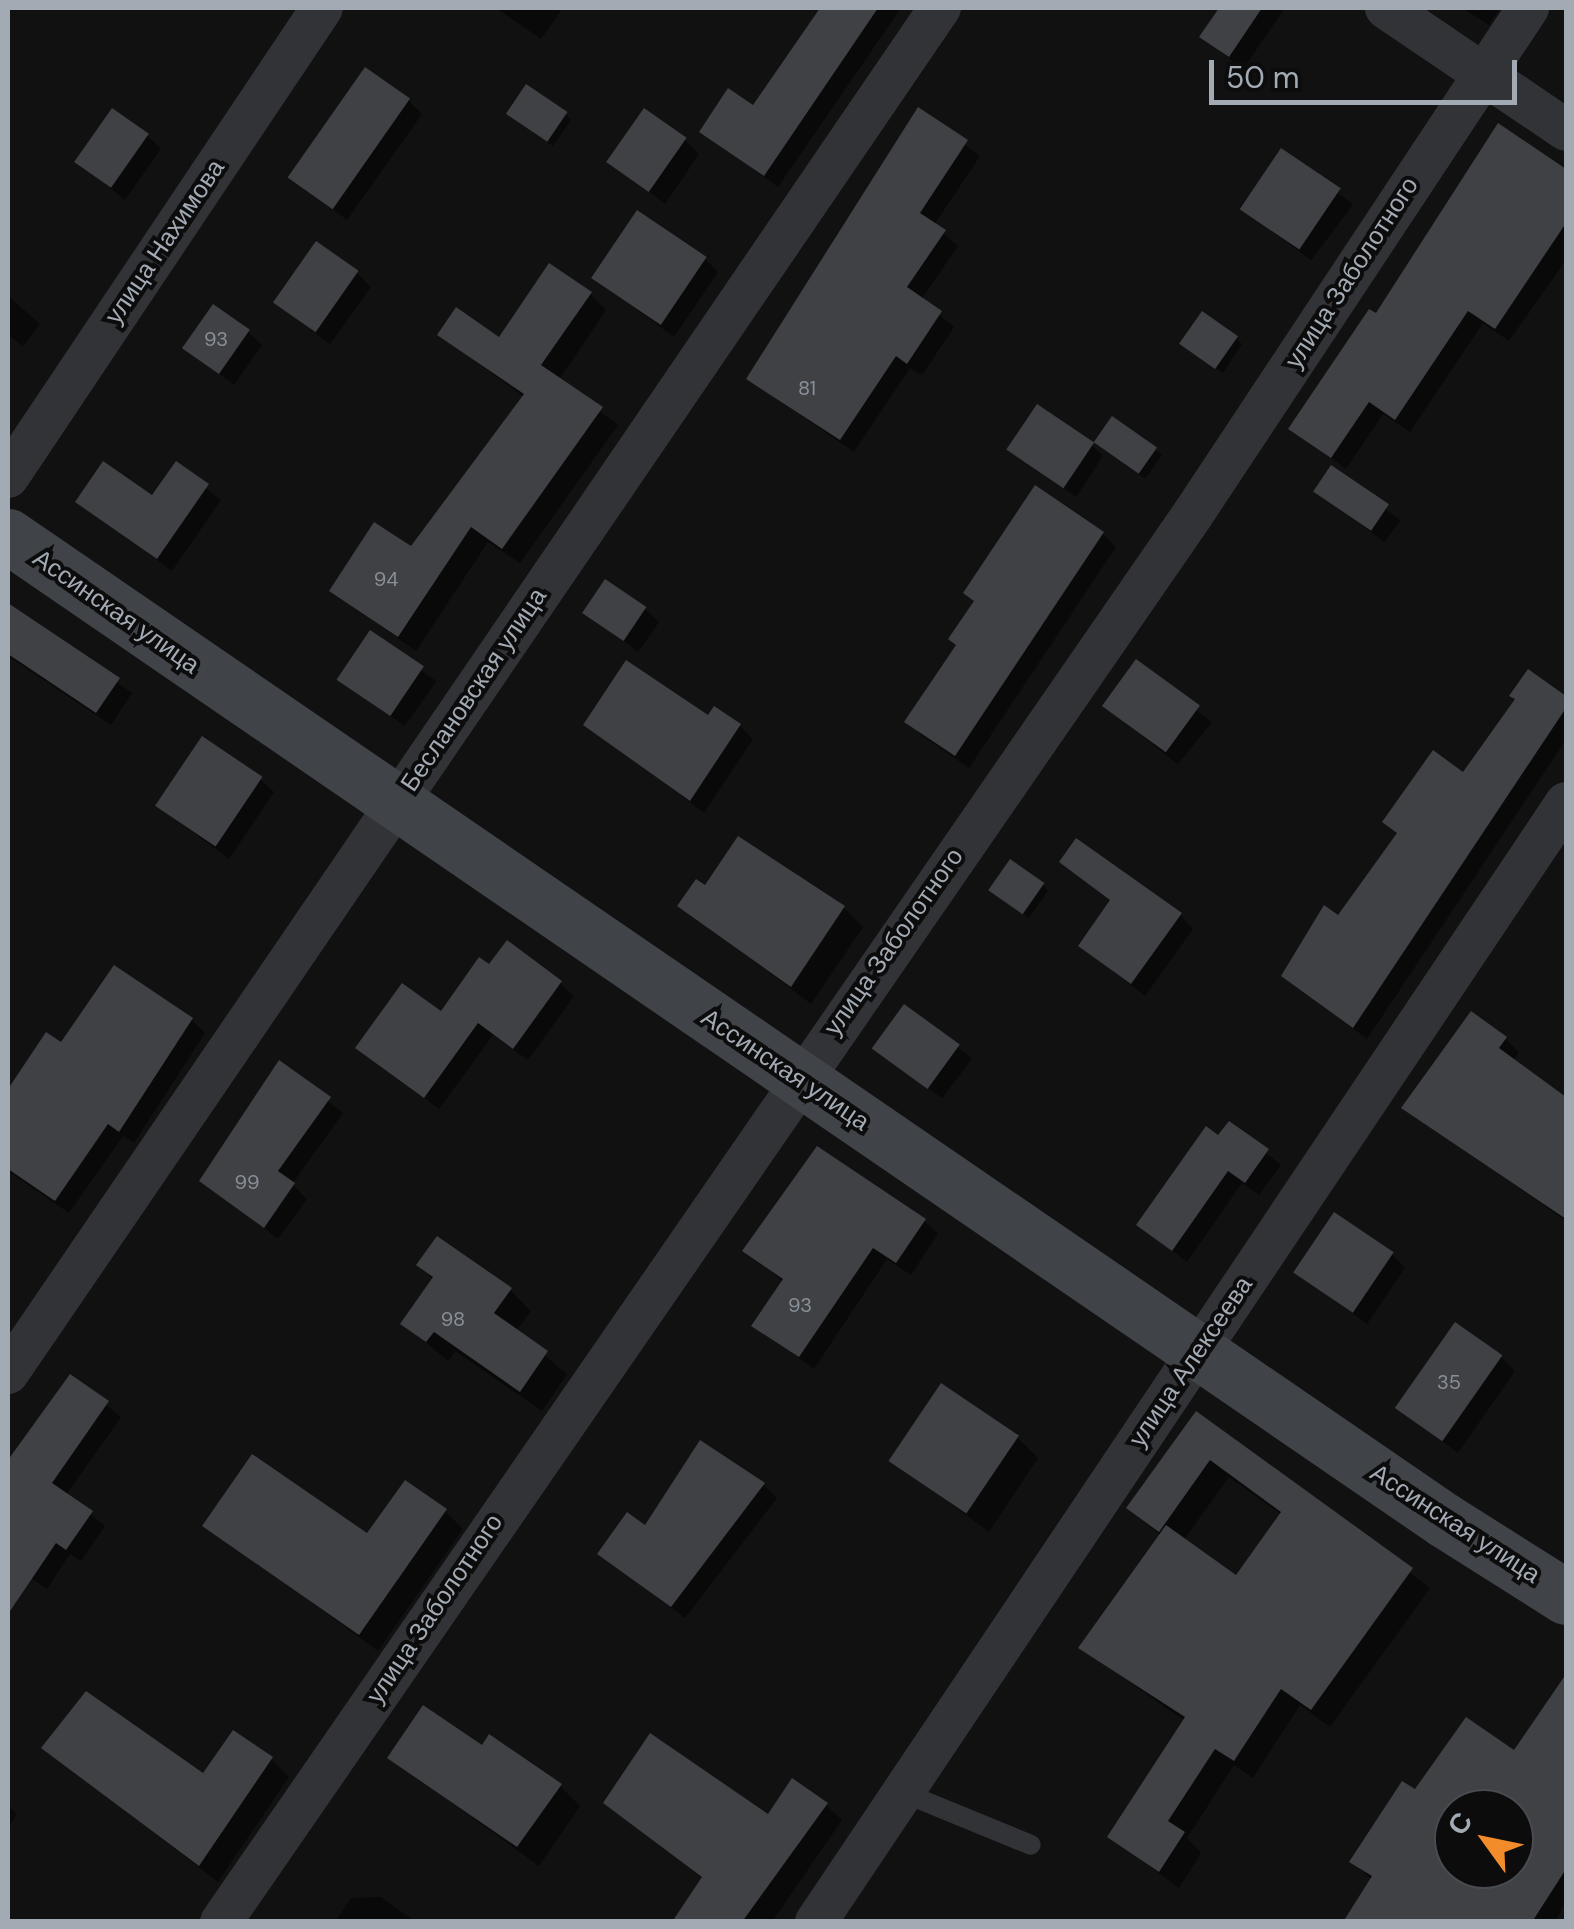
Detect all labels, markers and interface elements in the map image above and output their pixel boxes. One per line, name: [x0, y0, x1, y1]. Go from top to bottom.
scale bar: [1214, 40, 1522, 102]
text: 50 m: [1226, 58, 1300, 97]
street label: улица Нахимова: [99, 154, 231, 330]
street label: улица Заболотного: [1279, 172, 1425, 374]
house number: 93: [204, 327, 228, 351]
house number: 81: [798, 376, 816, 400]
street label: Ассинская улица: [27, 543, 205, 681]
house number: 94: [374, 567, 398, 591]
street label: Беслановская улица: [395, 583, 553, 797]
street label: улица Заболотного: [818, 843, 970, 1041]
street label: Ассинская улица: [695, 1003, 875, 1137]
house number: 99: [234, 1170, 260, 1194]
street label: улица Алексеева: [1123, 1271, 1259, 1453]
house number: 93: [788, 1293, 812, 1317]
house number: 98: [441, 1307, 465, 1331]
house number: 35: [1437, 1370, 1461, 1394]
street label: Ассинская улица: [1365, 1458, 1545, 1590]
street label: улица Заболотного: [361, 1509, 509, 1709]
north arrow: [1434, 1789, 1534, 1889]
text: С: [1439, 1805, 1481, 1842]

